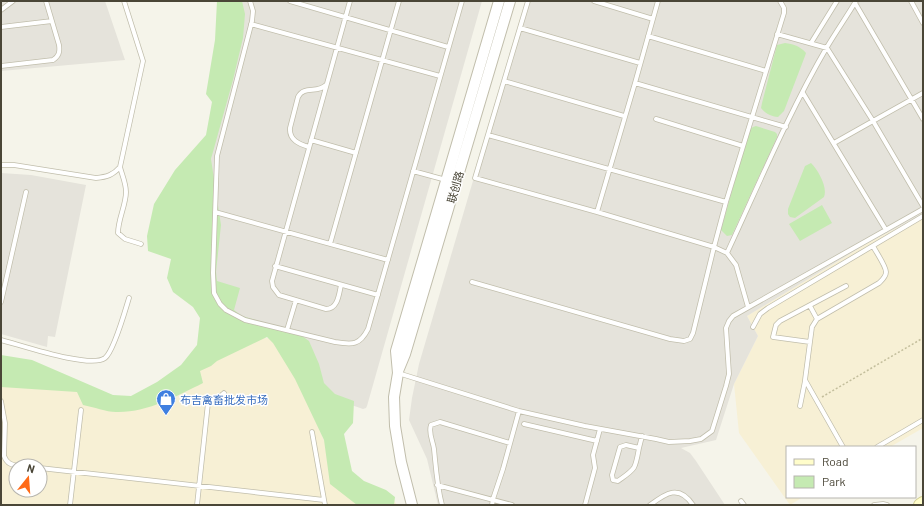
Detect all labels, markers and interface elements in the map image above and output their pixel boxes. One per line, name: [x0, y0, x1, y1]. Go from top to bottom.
street label: 联创路: [444, 169, 466, 205]
shop icon: 布吉禽畜批发市场: [155, 388, 177, 416]
place label: 布吉禽畜批发市场: [180, 393, 268, 406]
legend: [786, 446, 916, 498]
text: Road: [822, 454, 849, 468]
north arrow: [8, 458, 48, 498]
text: N: [26, 461, 36, 475]
text: Park: [822, 474, 846, 488]

